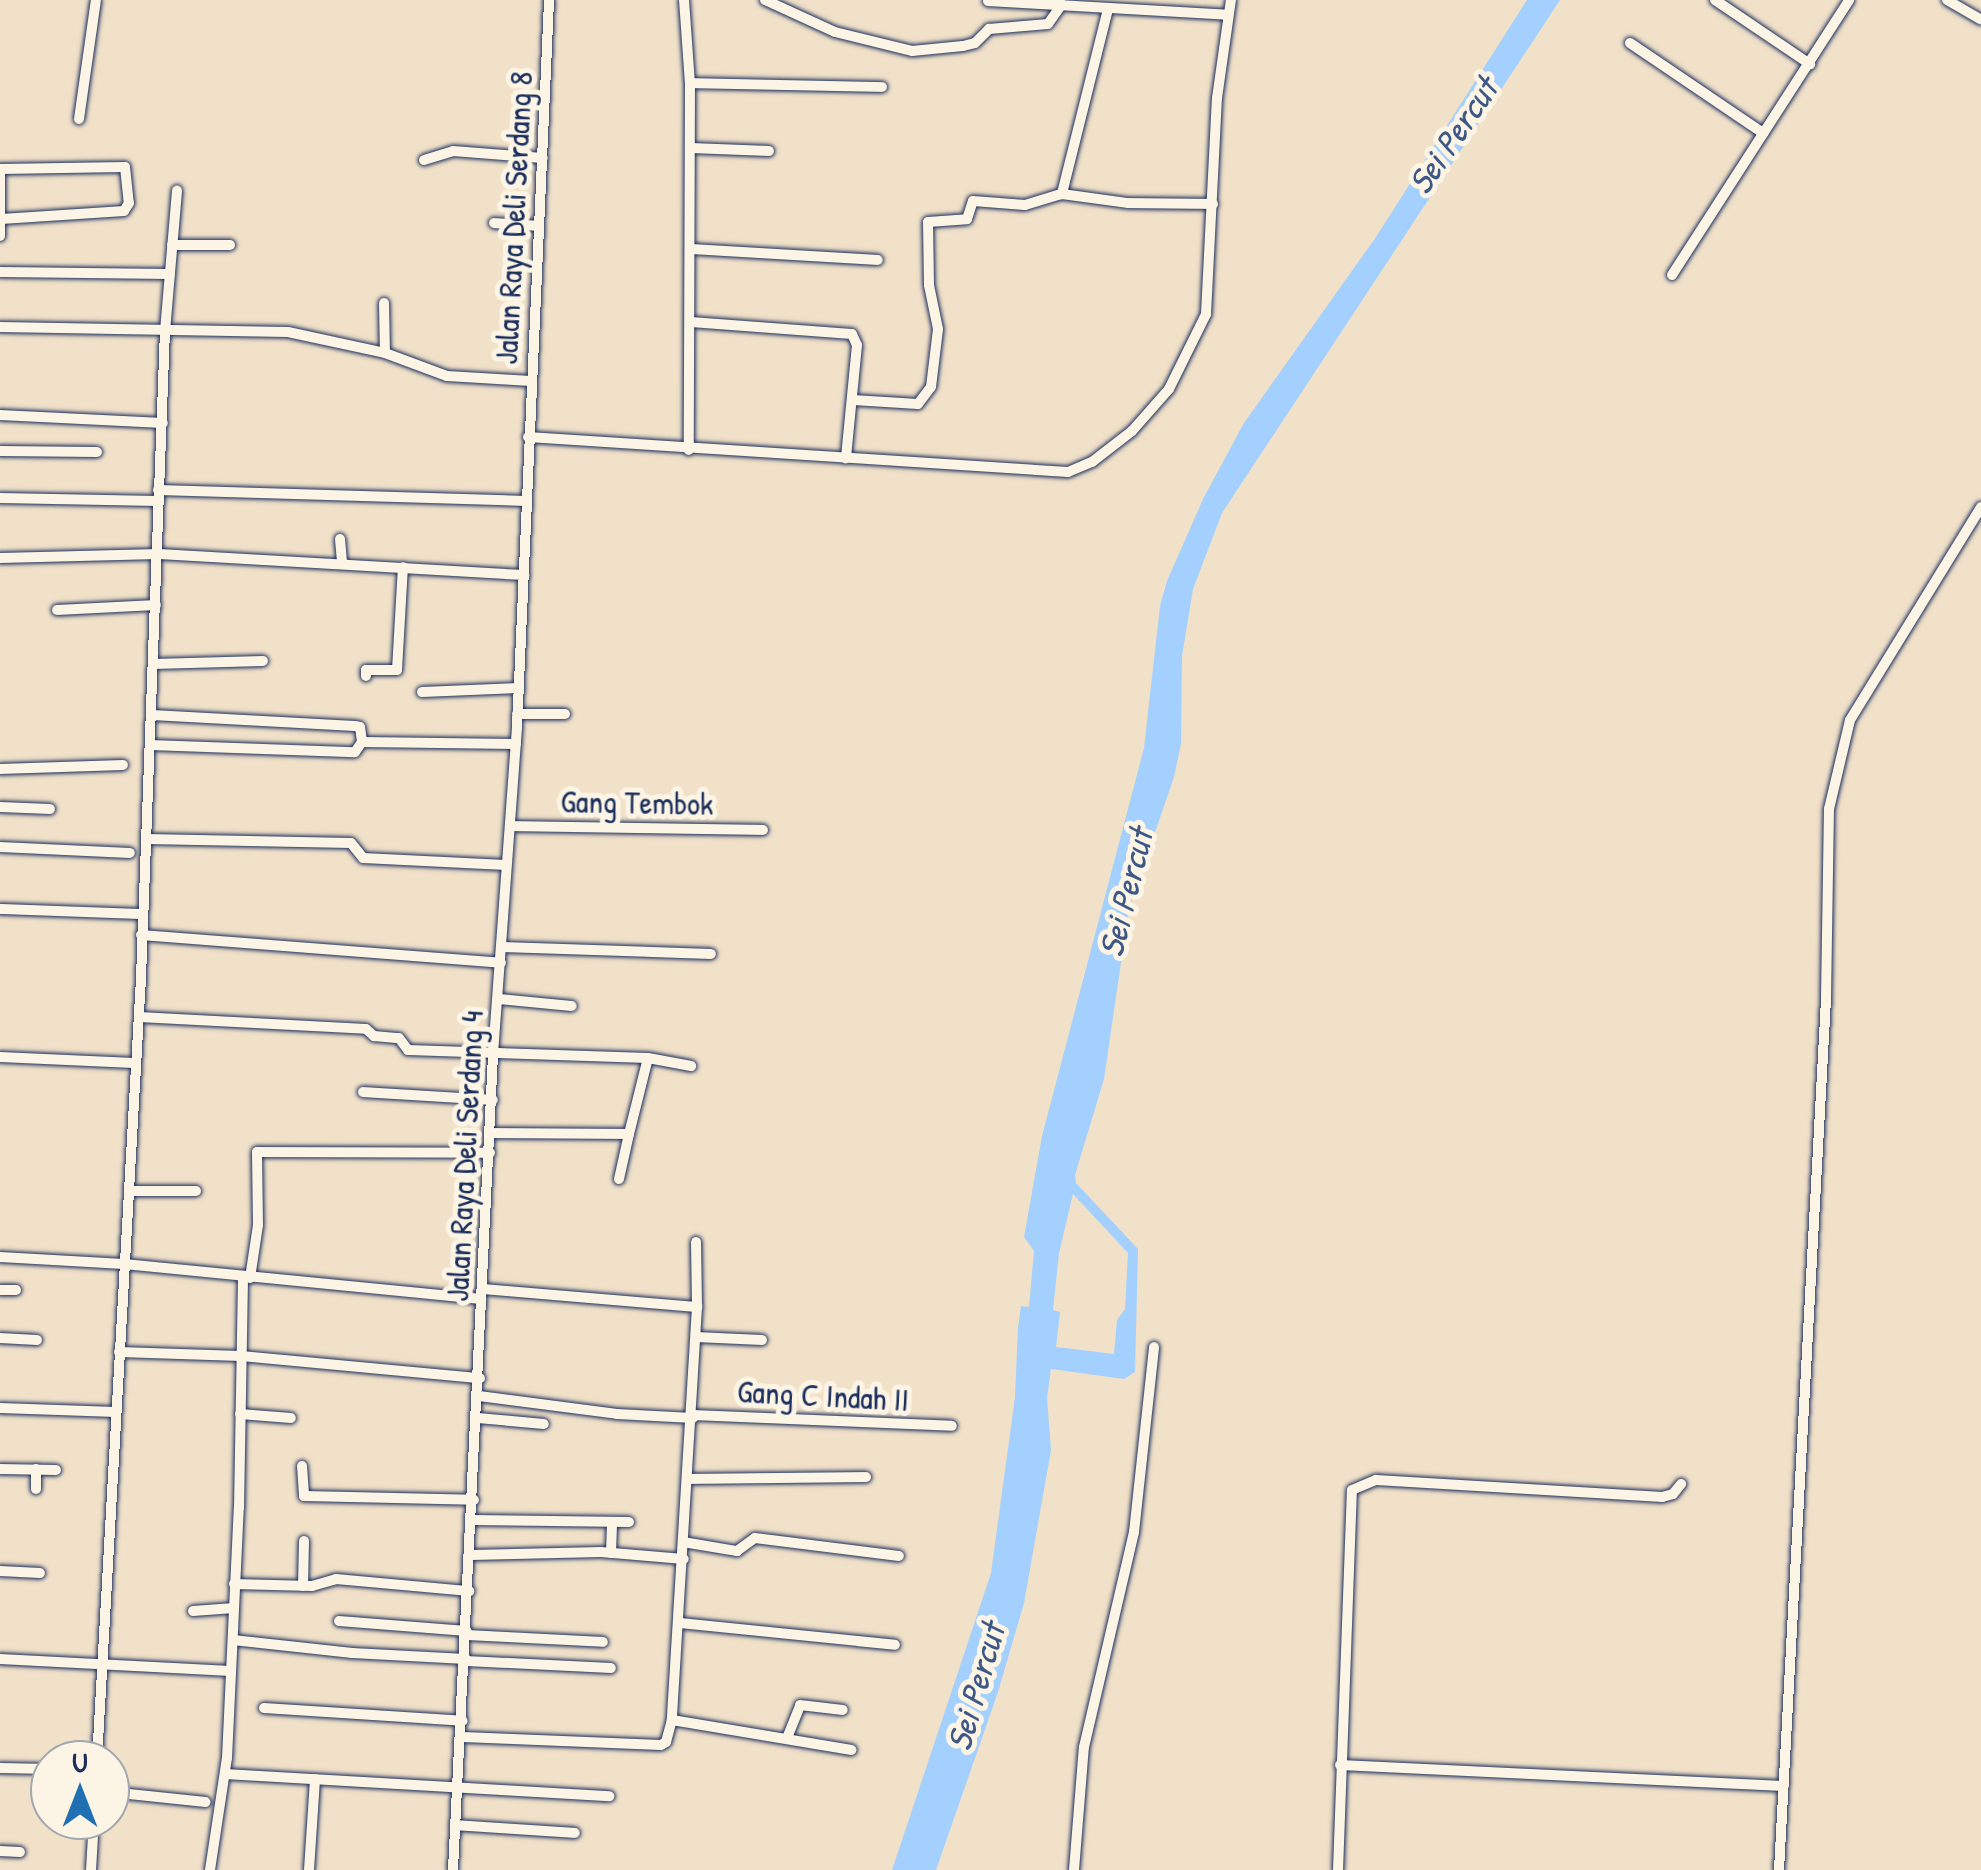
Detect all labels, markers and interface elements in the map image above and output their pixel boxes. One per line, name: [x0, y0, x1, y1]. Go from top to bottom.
street label: Jalan Raya Deli Serdang 8: [487, 70, 541, 366]
water label: Sei Percut: [1399, 70, 1507, 202]
street label: Gang Tembok: [560, 782, 714, 824]
water label: Sei Percut: [1090, 825, 1162, 961]
street label: Jalan Raya Deli Serdang 4: [438, 1009, 492, 1303]
street label: Gang C Indah II: [736, 1372, 910, 1420]
water label: Sei Percut: [938, 1619, 1014, 1755]
north arrow: [30, 1740, 130, 1840]
text: U: [72, 1743, 88, 1781]

